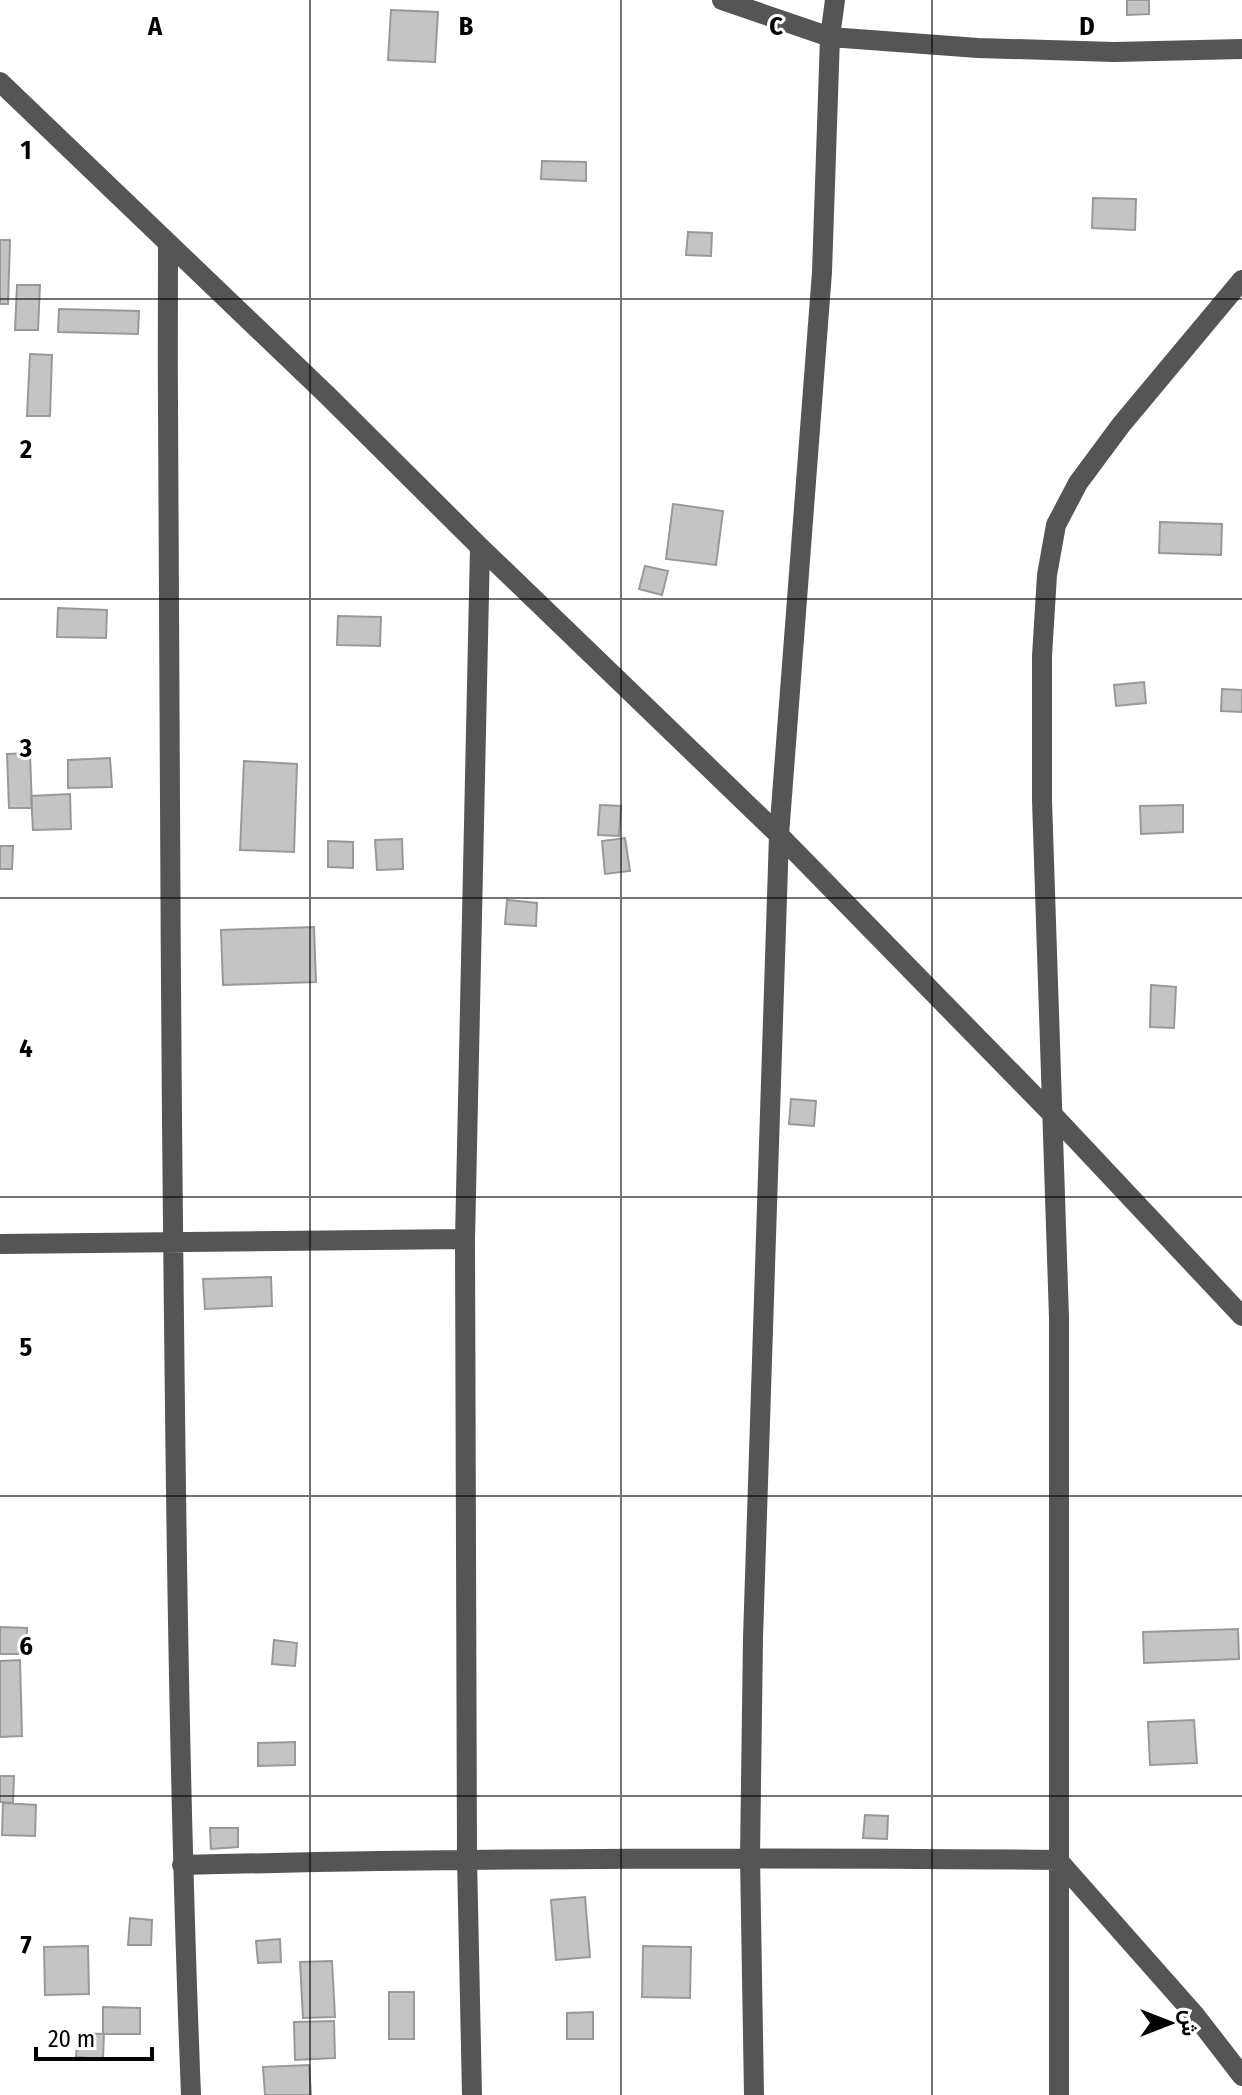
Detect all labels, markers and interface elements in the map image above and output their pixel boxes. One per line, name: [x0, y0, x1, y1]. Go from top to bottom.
text: A: [147, 11, 163, 42]
text: B: [459, 11, 474, 42]
text: C: [769, 11, 783, 42]
text: D: [1079, 11, 1095, 42]
text: 1: [21, 135, 32, 166]
text: 2: [19, 434, 32, 465]
text: 3: [19, 733, 32, 764]
text: 4: [19, 1033, 33, 1064]
text: 5: [20, 1332, 33, 1363]
text: 6: [19, 1631, 33, 1662]
text: 7: [20, 1930, 32, 1961]
north arrow: [1130, 1983, 1210, 2063]
text: ش: [1176, 2010, 1203, 2036]
scale bar: [36, 2011, 152, 2061]
text: 20 m: [48, 2025, 95, 2053]

